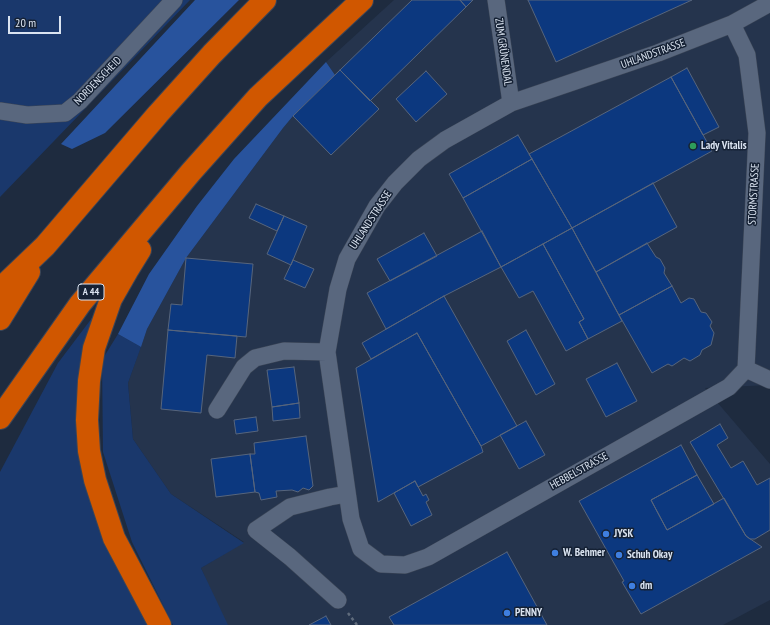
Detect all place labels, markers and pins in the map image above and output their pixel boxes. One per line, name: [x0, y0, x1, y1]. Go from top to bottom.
place label: Lady Vitalis: [701, 139, 747, 153]
marker: Lady Vitalis: [688, 141, 698, 151]
place label: JYSK: [614, 527, 633, 541]
marker: JYSK: [601, 529, 611, 539]
place label: W. Behmer: [563, 546, 605, 560]
marker: W. Behmer: [550, 548, 560, 558]
place label: Schuh Okay: [627, 548, 672, 562]
marker: Schuh Okay: [614, 550, 624, 560]
place label: dm: [640, 579, 652, 593]
marker: dm: [627, 581, 637, 591]
place label: PENNY: [515, 606, 542, 620]
marker: PENNY: [502, 608, 512, 618]

